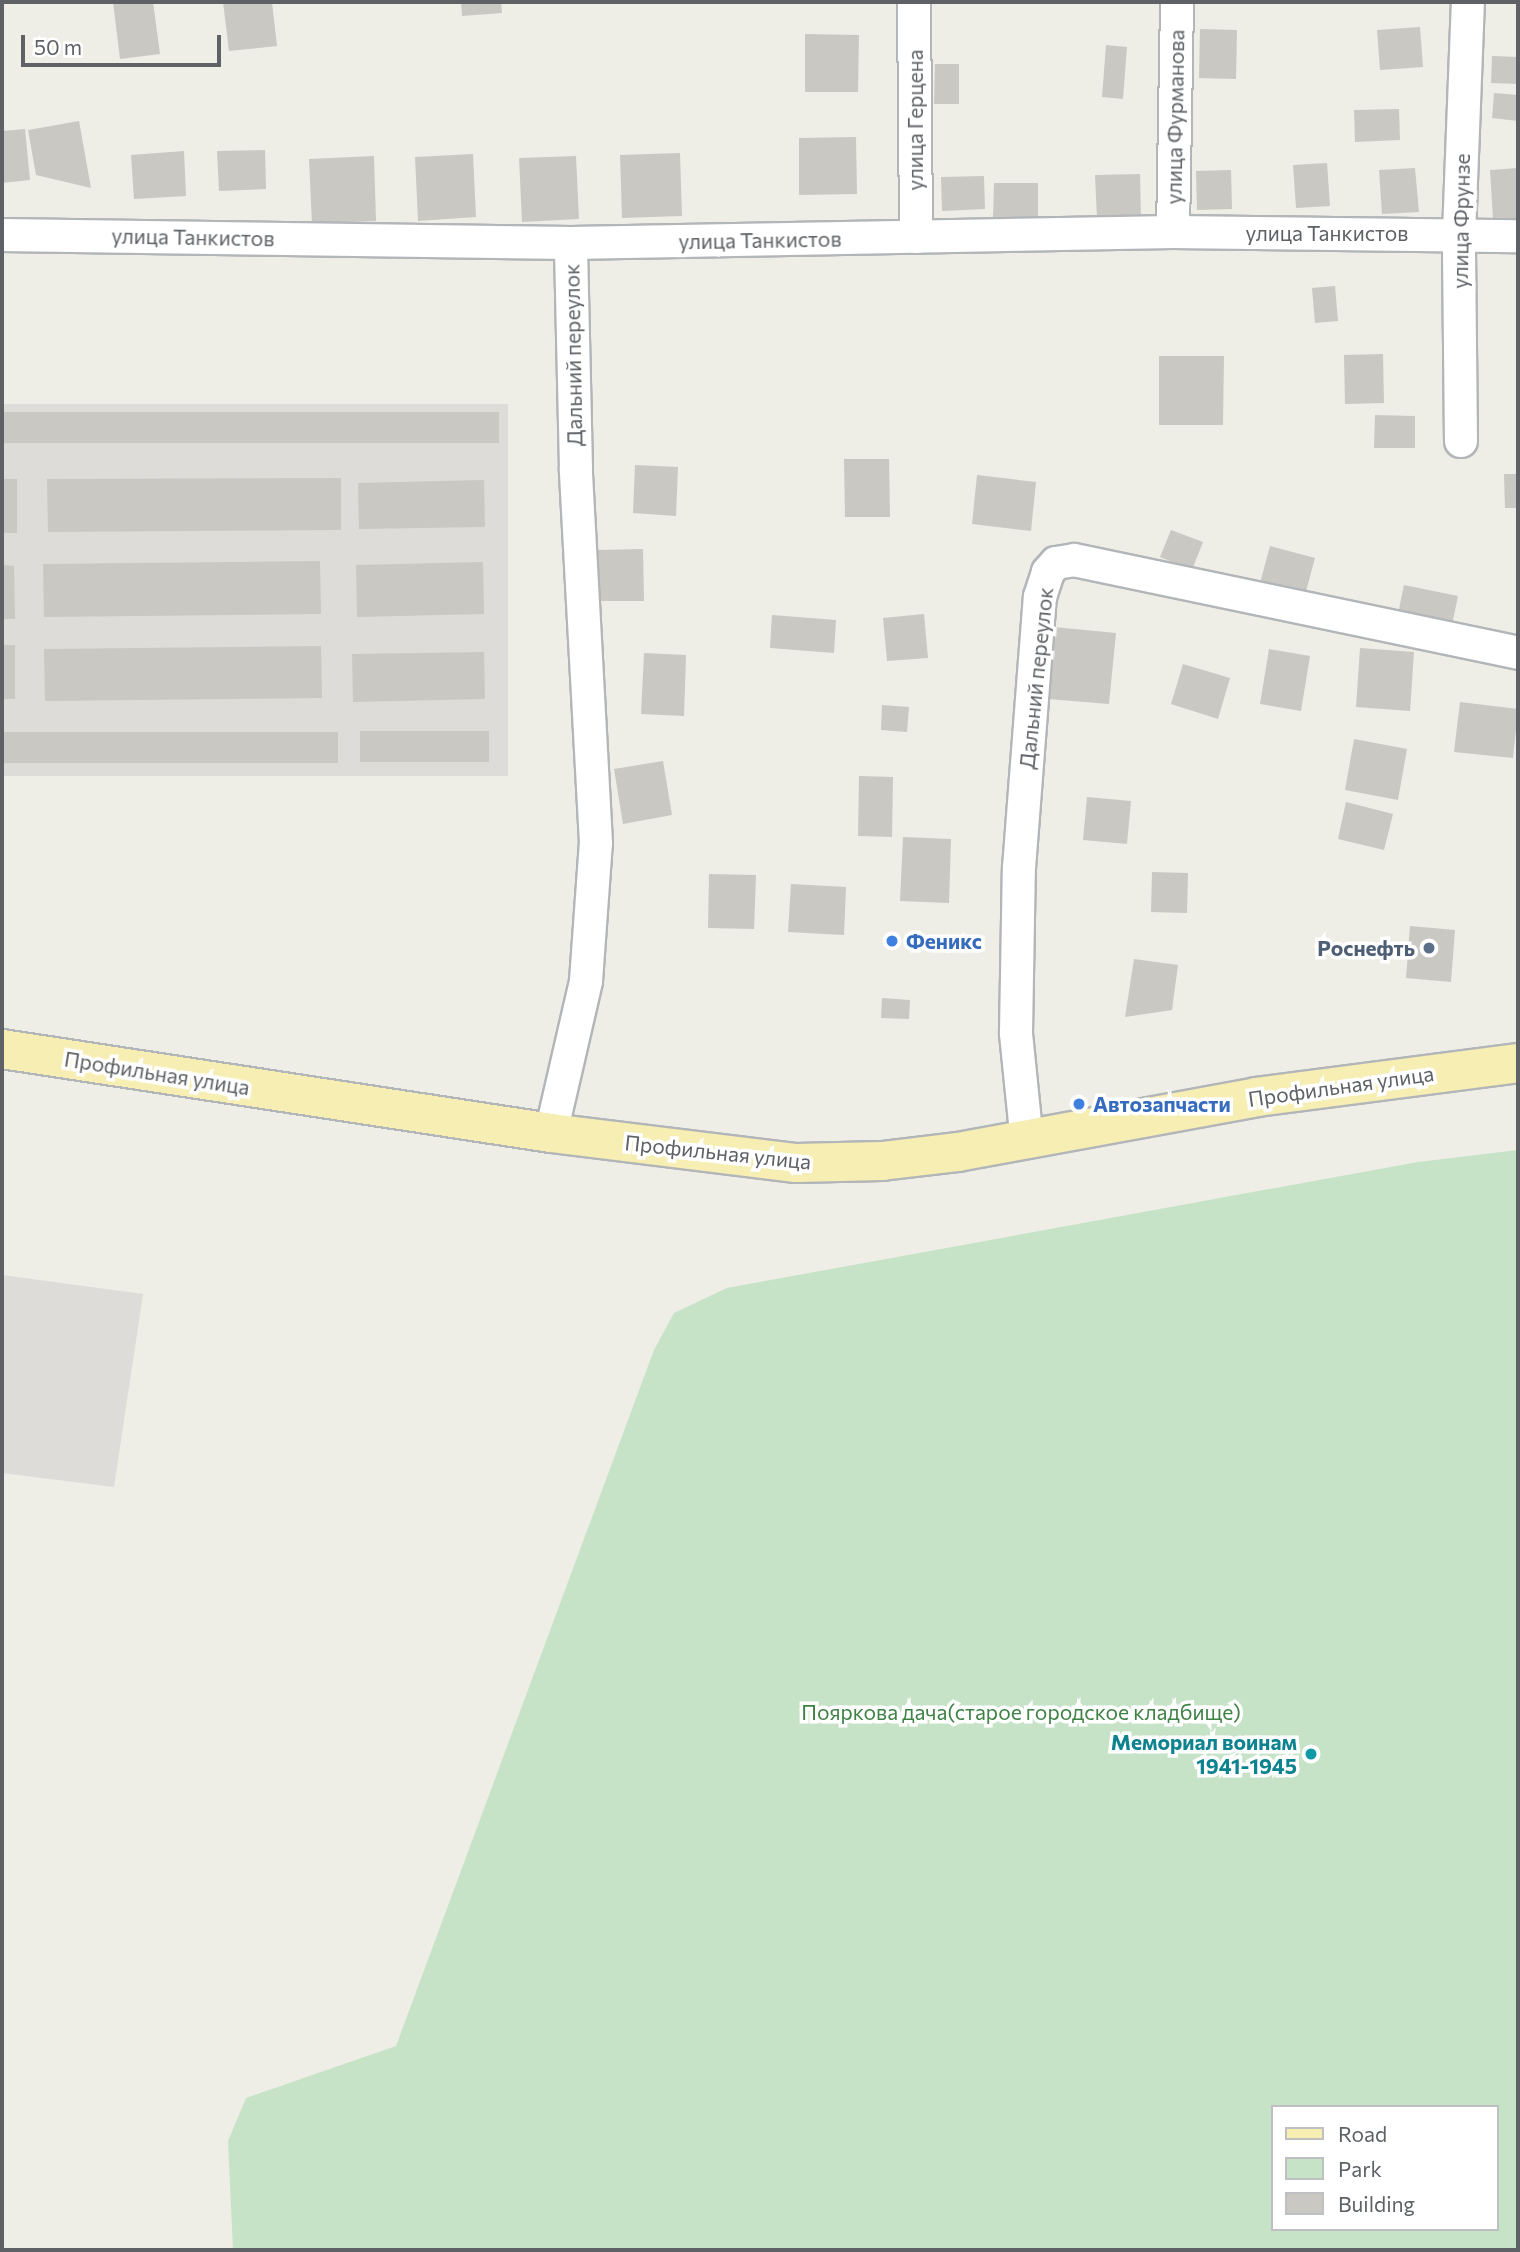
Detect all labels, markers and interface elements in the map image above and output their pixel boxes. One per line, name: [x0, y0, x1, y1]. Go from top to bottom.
scale bar: [24, 21, 224, 65]
street label: улица Фурманова: [1161, 29, 1189, 205]
text: 50 m: [34, 34, 82, 59]
street label: улица Герцена: [902, 49, 928, 191]
street label: улица Фрунзе: [1447, 153, 1475, 289]
street label: улица Танкистов: [1245, 220, 1409, 246]
street label: улица Танкистов: [111, 223, 275, 251]
street label: улица Танкистов: [678, 226, 842, 254]
street label: Дальний переулок: [559, 264, 587, 446]
street label: Дальний переулок: [1014, 586, 1058, 770]
place label: Феникс: [906, 928, 982, 954]
marker: Феникс: [884, 933, 900, 949]
place label: Роснефть: [1317, 935, 1415, 961]
marker: Роснефть: [1421, 940, 1437, 956]
street label: Профильная улица: [63, 1046, 251, 1100]
street label: Профильная улица: [1246, 1060, 1436, 1112]
place label: Автозапчасти: [1093, 1091, 1231, 1117]
marker: Автозапчасти: [1071, 1096, 1087, 1112]
street label: Профильная улица: [624, 1130, 812, 1174]
park label: Пояркова дача(старое городское кладбище): [801, 1699, 1241, 1725]
place label: Мемориал воинам 1941-1945: [1111, 1729, 1297, 1779]
marker: Мемориал воинам 1941-1945: [1303, 1746, 1319, 1762]
legend: [1272, 2105, 1499, 2231]
text: Road: [1338, 2121, 1387, 2146]
text: Park: [1338, 2156, 1382, 2181]
text: Building: [1338, 2191, 1415, 2216]

